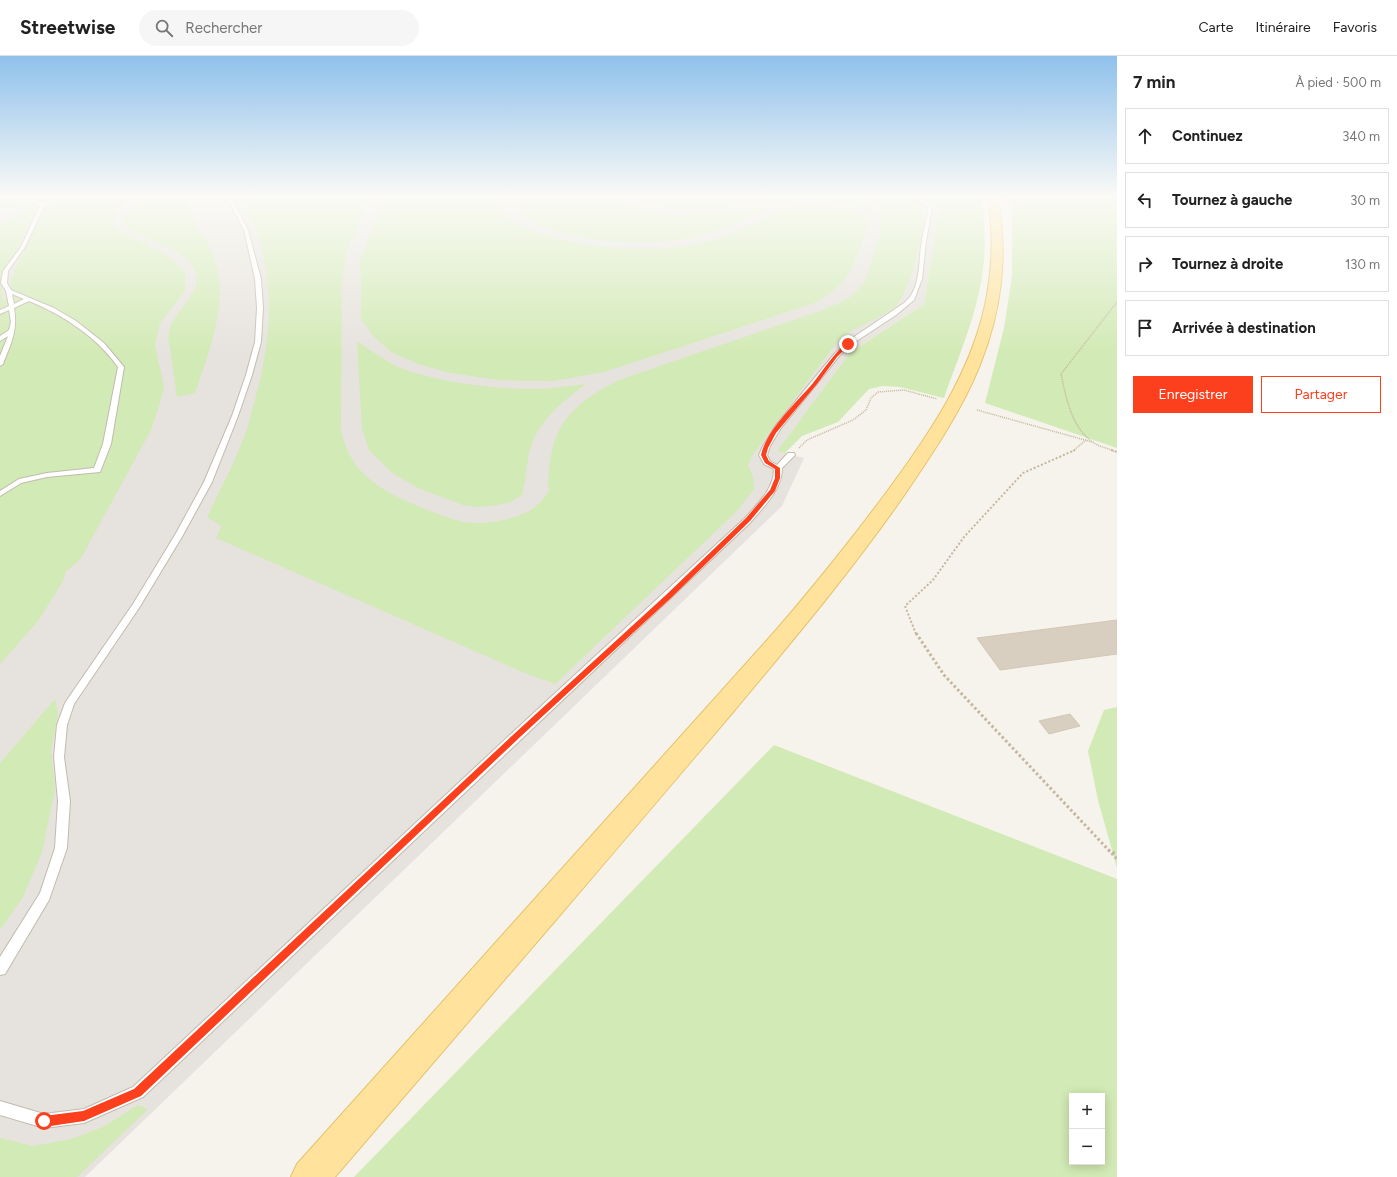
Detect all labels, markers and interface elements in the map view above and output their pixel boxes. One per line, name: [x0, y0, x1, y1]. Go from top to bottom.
search box: [139, 10, 419, 46]
text: Streetwise: [20, 16, 115, 39]
icon: search: [153, 17, 175, 39]
text: Rechercher: [185, 19, 262, 37]
text: Carte: [1199, 19, 1233, 36]
text: Itinéraire: [1255, 19, 1311, 36]
text: Favoris: [1333, 19, 1377, 36]
text: 7 min: [1133, 72, 1175, 92]
text: À pied · 500 m: [1295, 75, 1381, 90]
icon: ahead: [1134, 125, 1156, 147]
text: Continuez: [1172, 127, 1243, 145]
text: 340 m: [1342, 129, 1380, 144]
icon: left: [1134, 189, 1156, 211]
text: Tournez à gauche: [1172, 191, 1292, 209]
text: 30 m: [1350, 193, 1380, 208]
icon: right: [1134, 253, 1156, 275]
text: Tournez à droite: [1172, 255, 1283, 273]
text: 130 m: [1345, 257, 1380, 272]
icon: arrive: [1134, 317, 1156, 339]
text: Arrivée à destination: [1172, 319, 1316, 337]
route end: [839, 335, 857, 353]
button: Enregistrer: [1133, 376, 1253, 413]
button: Partager: [1261, 376, 1381, 413]
map controls: [1069, 1093, 1105, 1165]
button: +: [1069, 1093, 1105, 1129]
route start: [35, 1112, 53, 1130]
button: −: [1069, 1129, 1105, 1165]

